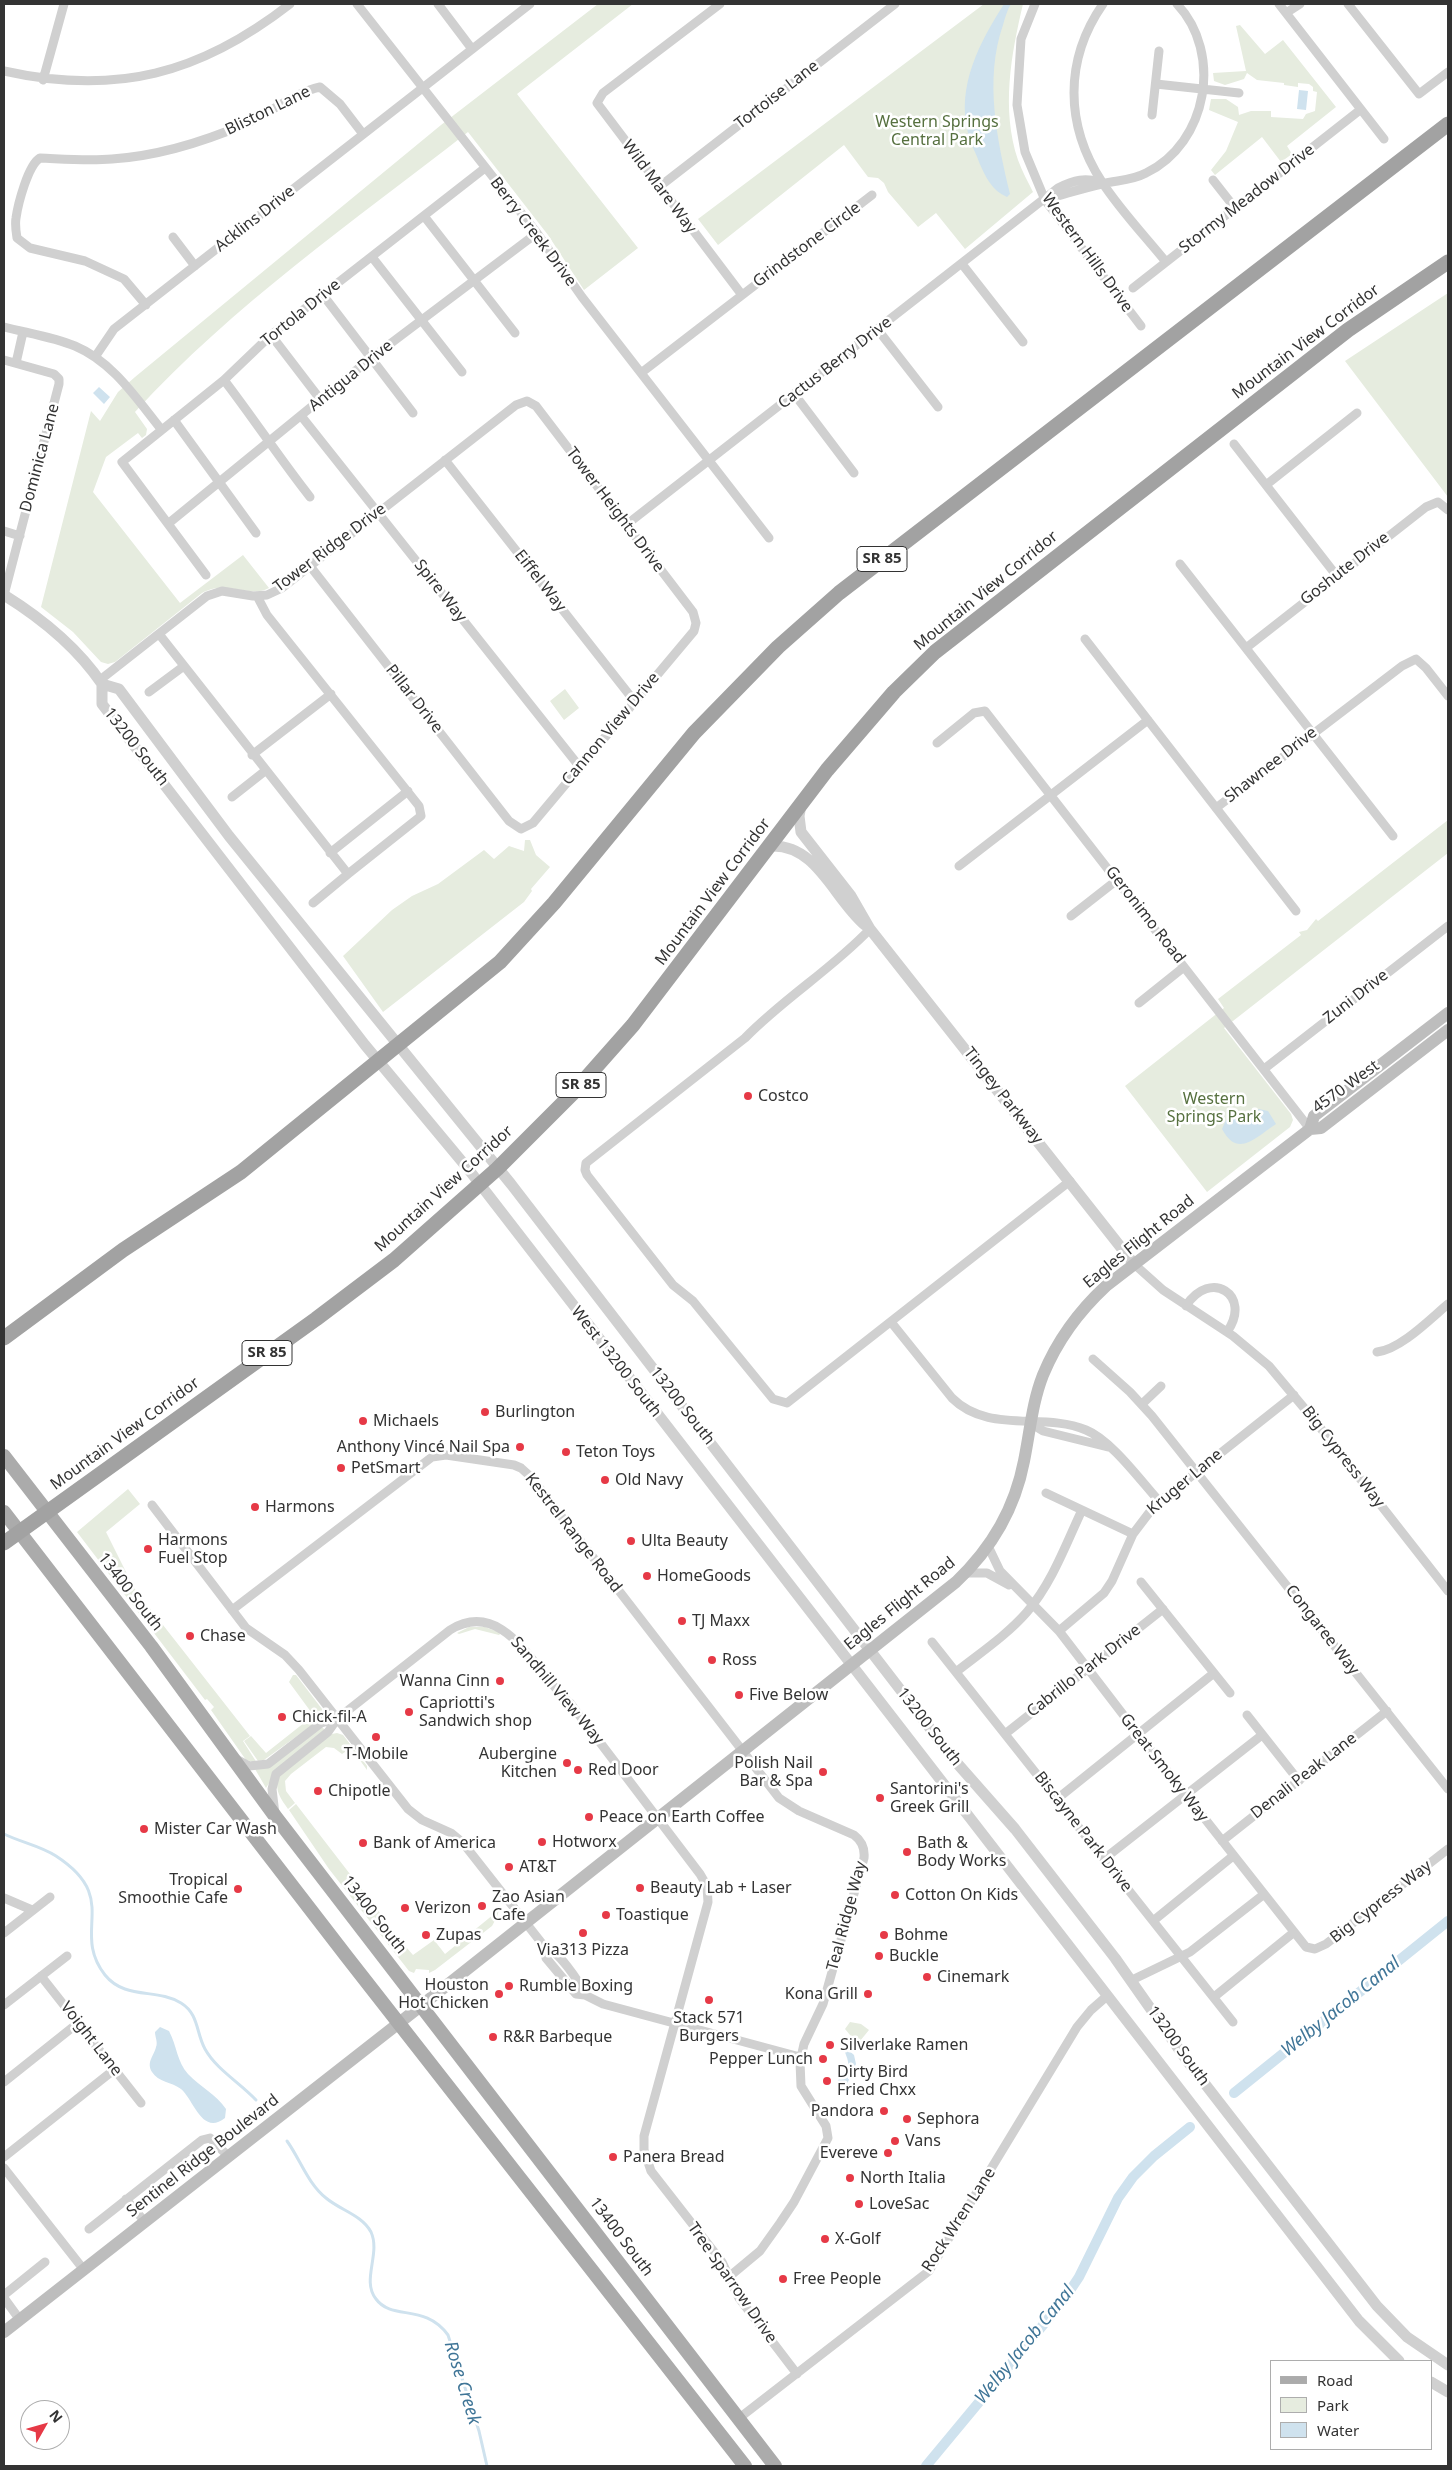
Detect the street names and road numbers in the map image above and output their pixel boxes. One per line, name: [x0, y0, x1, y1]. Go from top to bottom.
street label: Tortoise Lane: [731, 56, 823, 134]
street label: Bliston Lane: [222, 82, 314, 140]
street label: Wild Mare Way: [618, 137, 700, 237]
street label: Stormy Meadow Drive: [1176, 140, 1318, 258]
street label: Berry Creek Drive: [486, 174, 580, 290]
street label: Acklins Drive: [211, 182, 299, 256]
street label: Western Hills Drive: [1037, 190, 1137, 316]
street label: Grindstone Circle: [749, 198, 865, 292]
street label: Tortola Drive: [258, 275, 344, 351]
street label: Mountain View Corridor: [1229, 280, 1383, 404]
street label: Cactus Berry Drive: [774, 313, 896, 413]
street label: Antigua Drive: [305, 336, 397, 416]
street label: Dominica Lane: [16, 402, 64, 514]
street label: Tower Heights Drive: [562, 444, 668, 576]
street label: Tower Ridge Drive: [270, 499, 390, 597]
street label: Mountain View Corridor: [910, 527, 1062, 655]
street label: Goshute Drive: [1297, 528, 1393, 610]
street label: Eiffel Way: [510, 546, 570, 616]
road number: SR 85: [857, 546, 907, 572]
street label: Spire Way: [410, 556, 470, 626]
street label: Pillar Drive: [381, 661, 447, 737]
street label: Cannon View Drive: [558, 669, 664, 789]
street label: 13200 South: [100, 704, 172, 790]
street label: Shawnee Drive: [1221, 723, 1321, 807]
street label: Mountain View Corridor: [651, 815, 775, 969]
street label: Geronimo Road: [1101, 863, 1189, 967]
street label: Zuni Drive: [1320, 966, 1392, 1028]
street label: Tingey Parkway: [959, 1044, 1047, 1148]
street label: 4570 West: [1309, 1056, 1383, 1118]
road number: SR 85: [556, 1072, 606, 1098]
street label: Mountain View Corridor: [371, 1122, 517, 1256]
street label: Eagles Flight Road: [1080, 1191, 1198, 1293]
street label: West 13200 South: [567, 1303, 665, 1421]
road number: SR 85: [242, 1340, 292, 1366]
street label: 13200 South: [646, 1363, 718, 1449]
street label: Mountain View Corridor: [47, 1374, 203, 1494]
street label: Big Cypress Way: [1298, 1403, 1388, 1511]
street label: Kruger Lane: [1143, 1445, 1227, 1519]
street label: Kestrel Range Road: [520, 1469, 626, 1597]
street label: 13400 South: [94, 1549, 166, 1635]
street label: Eagles Flight Road: [841, 1553, 959, 1655]
street label: Congaree Way: [1281, 1581, 1363, 1679]
street label: Cabrillo Park Drive: [1023, 1621, 1145, 1721]
street label: Sandhill View Way: [506, 1633, 608, 1749]
street label: 13200 South: [893, 1684, 965, 1770]
street label: Great Smoky Way: [1116, 1710, 1212, 1826]
street label: Denali Peak Lane: [1247, 1729, 1361, 1823]
street label: Biscayne Park Drive: [1030, 1768, 1136, 1896]
street label: Big Cypress Way: [1327, 1857, 1435, 1947]
street label: Teal Ridge Way: [823, 1859, 871, 1973]
street label: 13400 South: [338, 1872, 410, 1958]
street label: Voight Lane: [56, 1998, 126, 2080]
street label: 13200 South: [1143, 2002, 1213, 2090]
street label: Sentinel Ridge Boulevard: [123, 2091, 283, 2221]
street label: Rock Wren Lane: [918, 2164, 1000, 2276]
street label: 13400 South: [585, 2194, 657, 2280]
street label: Tree Sparrow Drive: [683, 2219, 781, 2347]

